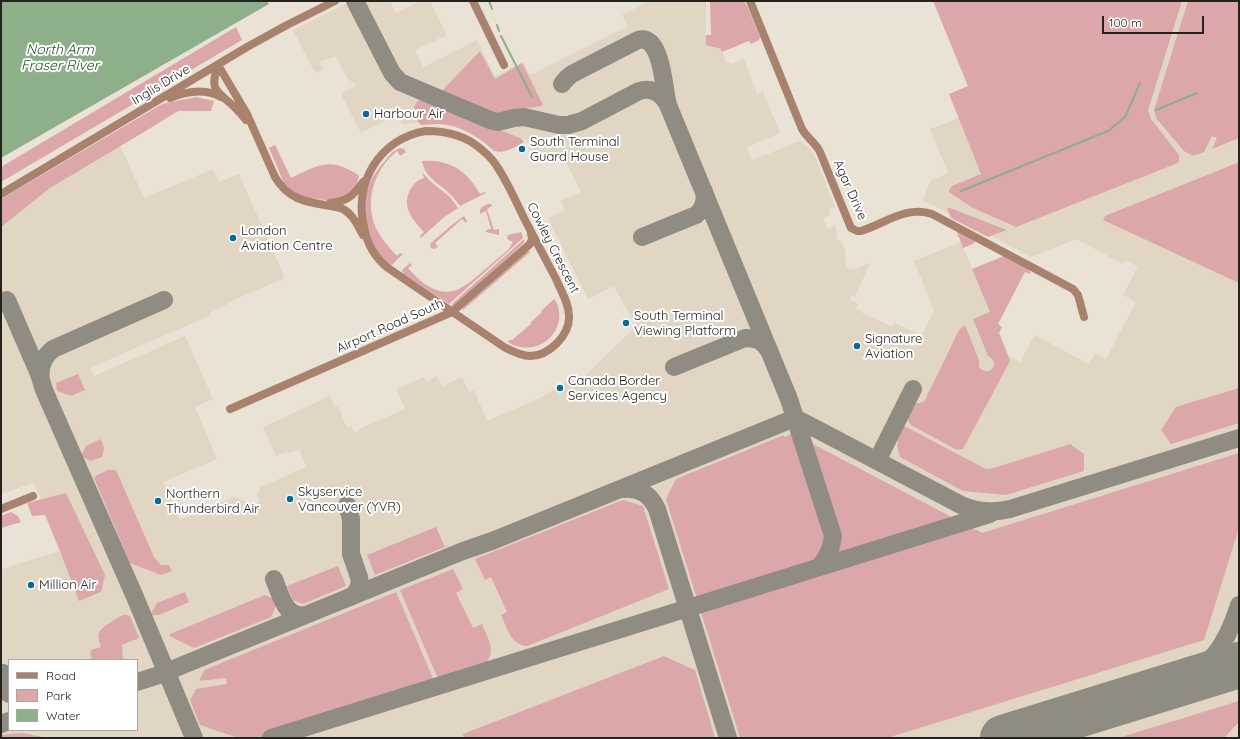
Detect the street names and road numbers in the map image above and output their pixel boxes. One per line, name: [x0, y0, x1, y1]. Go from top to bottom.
street label: Inglis Drive: [129, 61, 193, 109]
street label: Agar Drive: [830, 158, 870, 222]
street label: Cowley Crescent: [523, 200, 583, 296]
street label: Airport Road South: [334, 295, 446, 357]

